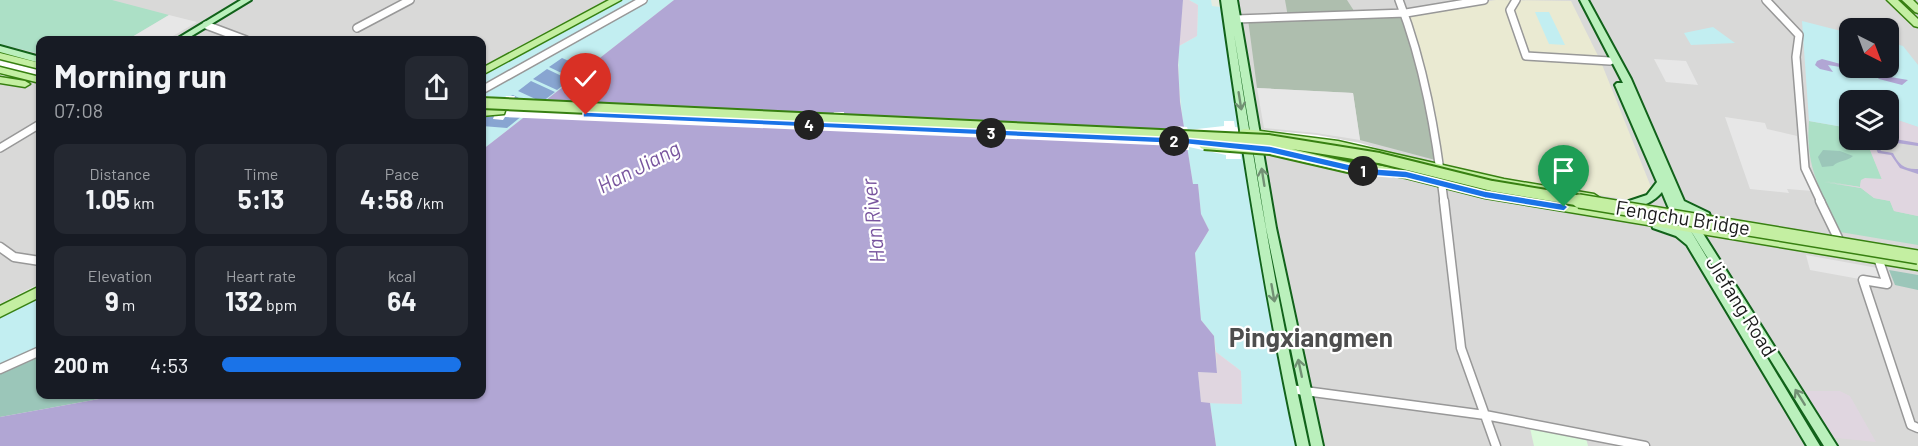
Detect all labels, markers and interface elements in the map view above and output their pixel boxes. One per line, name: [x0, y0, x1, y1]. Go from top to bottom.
north arrow: [1839, 18, 1899, 78]
map controls: [1839, 18, 1899, 150]
pin: [560, 53, 611, 115]
text: Morning run: [54, 55, 227, 95]
button: share: [405, 56, 468, 119]
icon: check: [569, 62, 602, 95]
one-way arrow: [1234, 90, 1245, 110]
button: layers: [1839, 90, 1899, 150]
text: 07:08: [54, 98, 103, 122]
pin: 4: [794, 110, 824, 140]
text: 4: [804, 115, 814, 134]
pin: 3: [976, 118, 1006, 148]
text: 3: [987, 123, 995, 142]
pin: 2: [1159, 126, 1189, 156]
text: 2: [1170, 131, 1178, 150]
water label: Han Jiang: [592, 135, 684, 197]
pin: [1538, 145, 1589, 207]
icon: arrive: [1547, 154, 1580, 187]
pin: 1: [1348, 156, 1378, 186]
text: 1: [1360, 161, 1366, 180]
text: Distance: [90, 164, 150, 183]
text: Time: [244, 164, 278, 183]
text: Pace: [385, 164, 419, 183]
one-way arrow: [1258, 167, 1269, 187]
water label: Han River: [855, 177, 889, 264]
text: 1.05: [86, 183, 130, 214]
text: 5:13: [238, 183, 284, 214]
text: 4:58: [360, 183, 413, 214]
text: km: [130, 193, 154, 212]
text: /km: [413, 193, 444, 212]
street label: Fengchu Bridge: [1614, 195, 1752, 239]
street label: Jiefang Road: [1702, 251, 1782, 361]
text: Elevation: [88, 266, 152, 285]
text: Heart rate: [226, 266, 296, 285]
text: kcal: [388, 266, 416, 285]
one-way arrow: [1268, 283, 1279, 302]
text: 9: [105, 285, 119, 316]
text: 132: [225, 285, 263, 316]
text: 64: [387, 285, 417, 316]
text: m: [119, 295, 135, 314]
text: bpm: [263, 295, 297, 314]
district label: Pingxiangmen: [1229, 321, 1393, 352]
text: 200 m: [54, 353, 109, 377]
text: 4:53: [150, 353, 188, 377]
one-way arrow: [1294, 359, 1306, 378]
one-way arrow: [1793, 388, 1806, 405]

